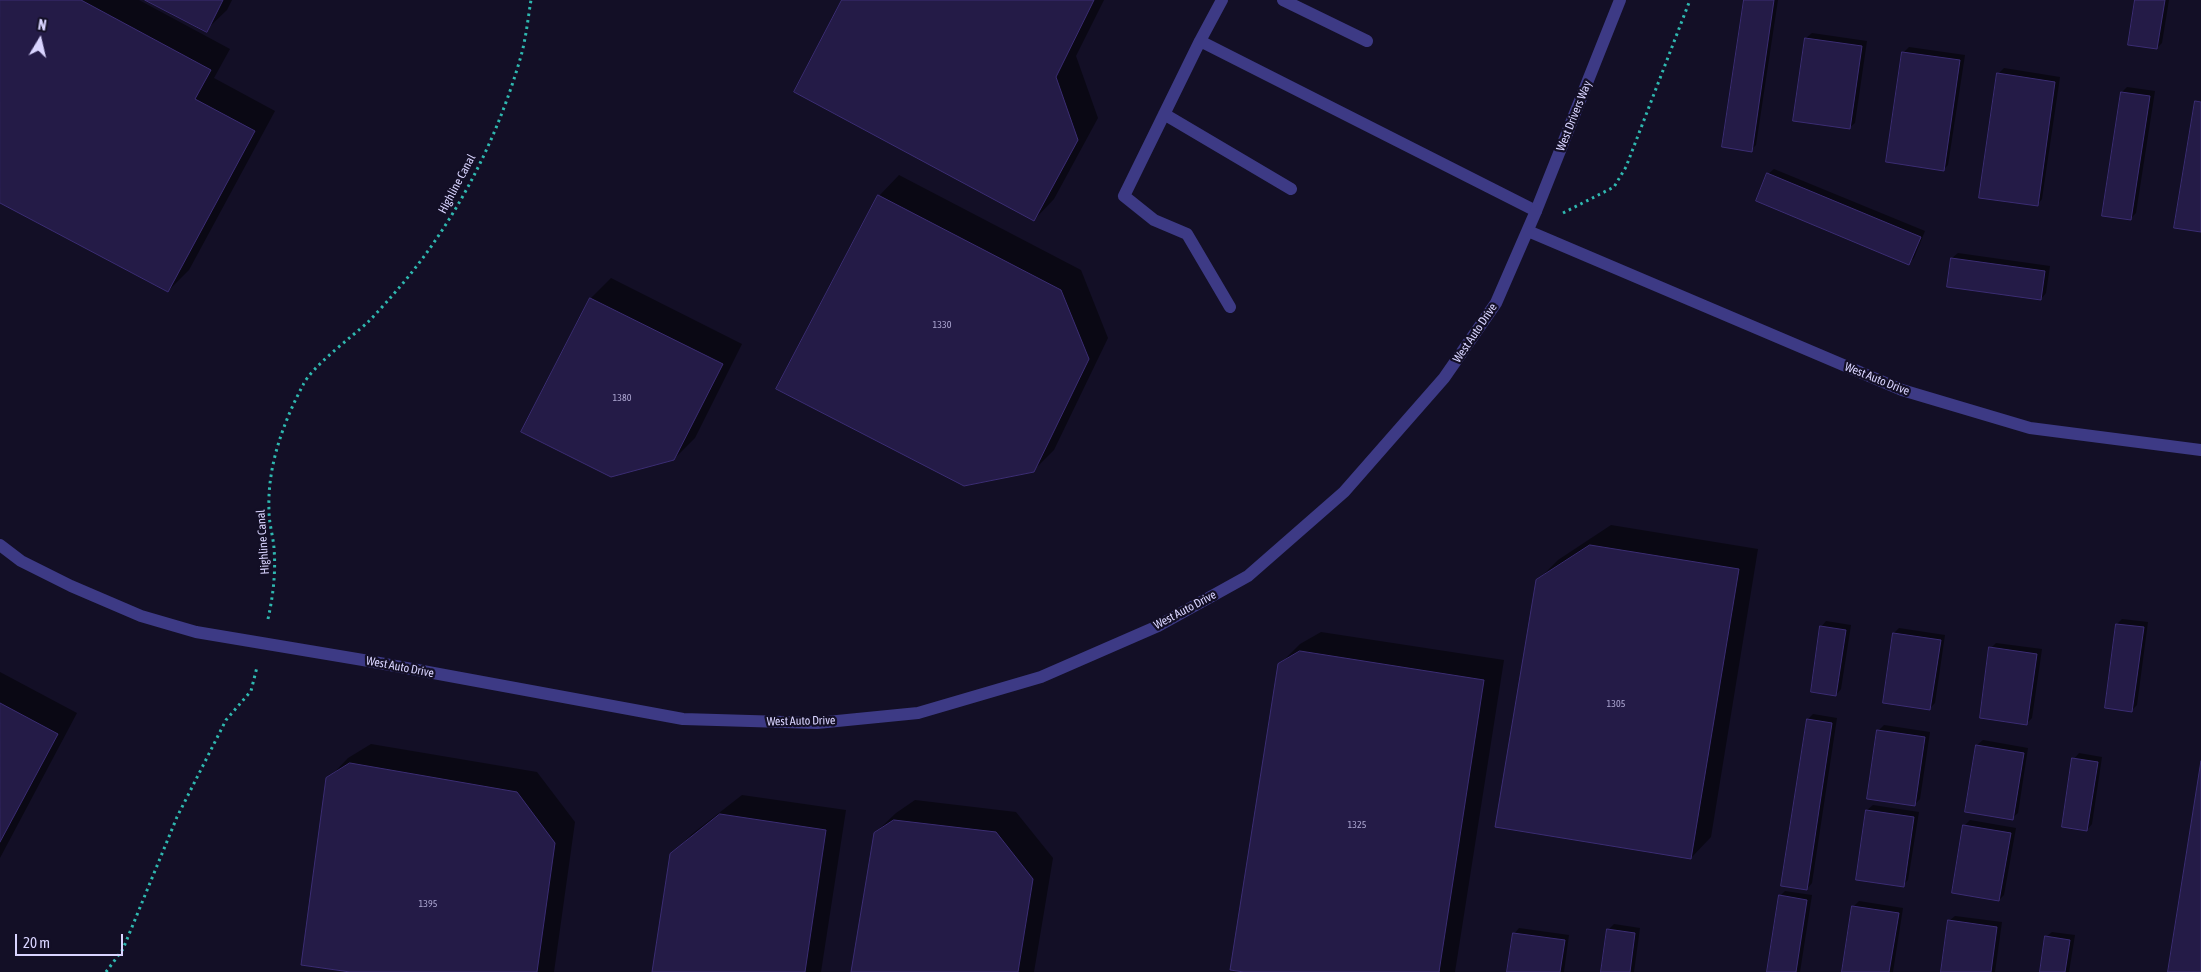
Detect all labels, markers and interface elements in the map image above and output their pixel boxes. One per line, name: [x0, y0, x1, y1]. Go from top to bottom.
north arrow: [15, 15, 65, 65]
text: N: [37, 17, 48, 34]
street label: West Drivers Way: [1553, 79, 1595, 153]
street label: Highline Canal: [435, 152, 479, 216]
street label: West Auto Drive: [1450, 300, 1500, 366]
house number: 1330: [933, 319, 951, 331]
street label: West Auto Drive: [1842, 359, 1912, 399]
house number: 1380: [613, 392, 631, 404]
street label: Highline Canal: [254, 509, 272, 575]
street label: West Auto Drive: [1151, 588, 1219, 632]
street label: West Auto Drive: [365, 653, 435, 681]
house number: 1305: [1607, 698, 1625, 710]
street label: West Auto Drive: [767, 713, 835, 729]
house number: 1325: [1348, 819, 1366, 831]
house number: 1395: [419, 898, 437, 910]
scale bar: [18, 924, 125, 956]
text: 20 m: [23, 934, 50, 951]

